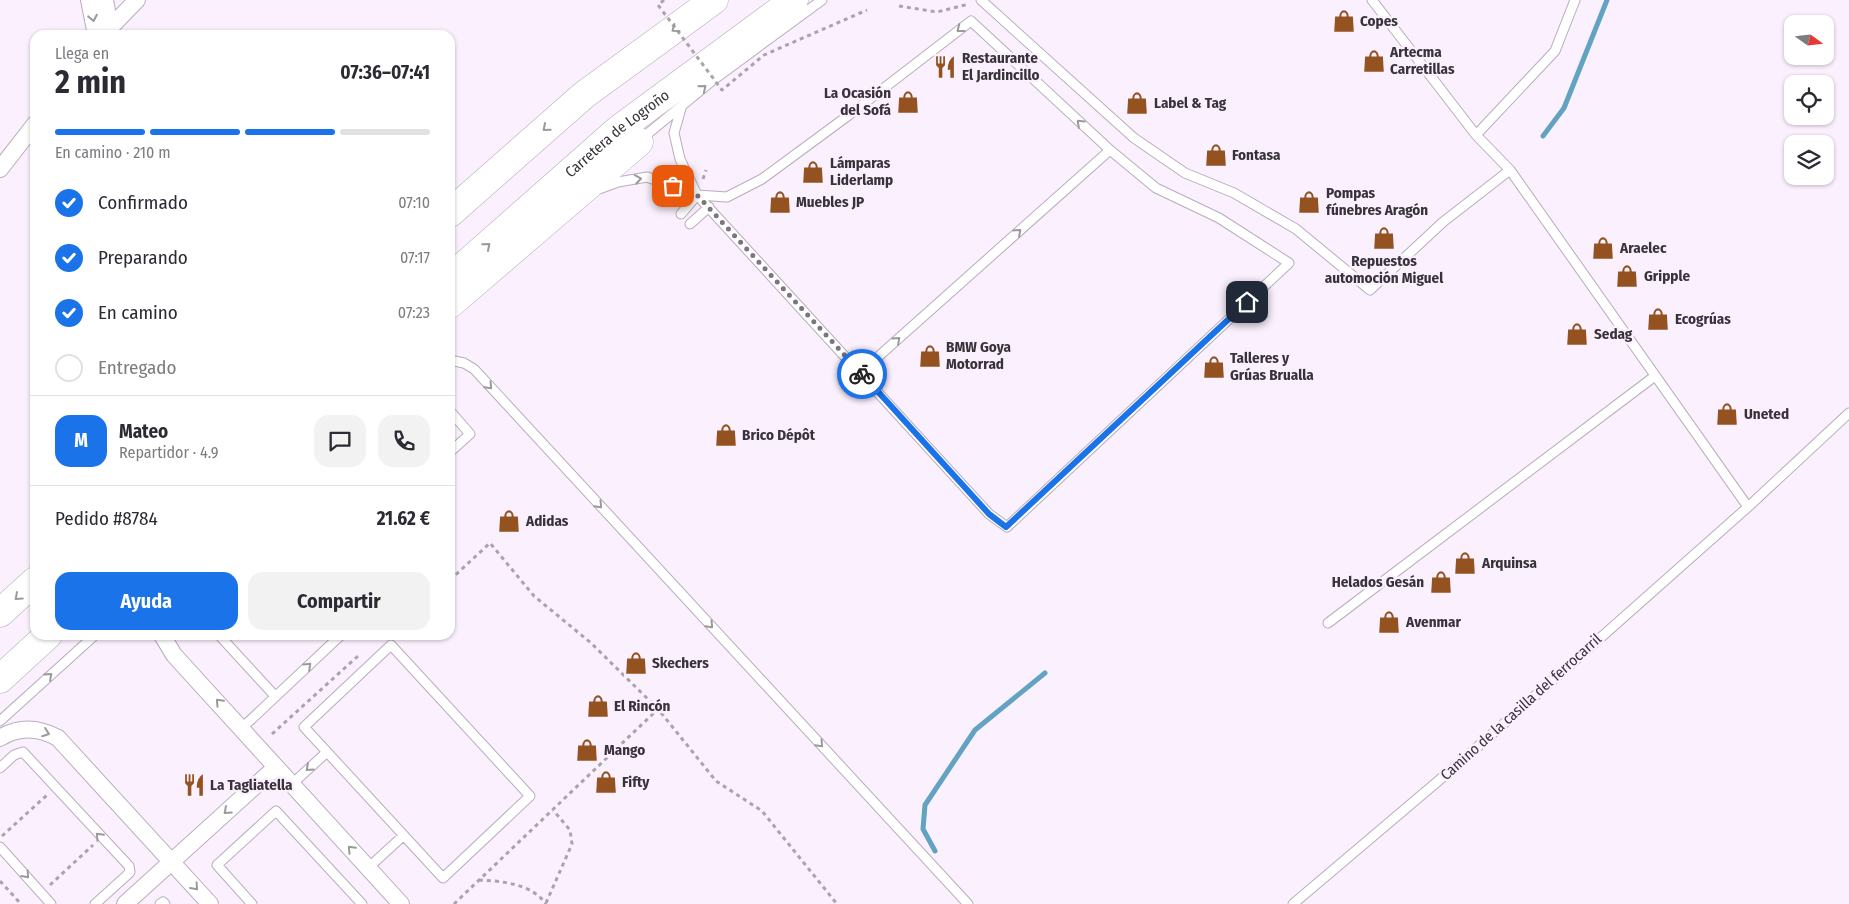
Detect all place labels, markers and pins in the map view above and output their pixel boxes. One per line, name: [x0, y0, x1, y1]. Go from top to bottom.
shop icon: Copes: [1331, 8, 1357, 34]
place label: Copes: [1360, 12, 1398, 30]
place label: Artecma Carretillas: [1389, 43, 1455, 78]
shop icon: Artecma Carretillas: [1361, 48, 1387, 74]
place label: Restaurante El Jardincillo: [962, 49, 1040, 84]
restaurant icon: Restaurante El Jardincillo: [932, 54, 958, 80]
place label: La Ocasión del Sofá: [824, 84, 892, 119]
shop icon: La Ocasión del Sofá: [895, 89, 921, 115]
shop icon: Label & Tag: [1124, 90, 1150, 116]
place label: Label & Tag: [1154, 94, 1227, 112]
shop icon: Fontasa: [1203, 142, 1229, 168]
place label: Fontasa: [1232, 146, 1281, 164]
place label: Lámparas Liderlamp: [830, 154, 893, 189]
shop icon: Lámparas Liderlamp: [800, 159, 826, 185]
pin: [652, 165, 694, 207]
place label: Pompas fúnebres Aragón: [1326, 184, 1428, 219]
shop icon: Muebles JP: [767, 189, 793, 215]
shop icon: Pompas fúnebres Aragón: [1296, 189, 1322, 215]
place label: Muebles JP: [796, 193, 864, 211]
shop icon: Repuestos automoción Miguel: [1371, 225, 1397, 251]
shop icon: Araelec: [1590, 235, 1616, 261]
place label: Araelec: [1619, 239, 1667, 257]
place label: Repuestos automoción Miguel: [1325, 252, 1444, 287]
shop icon: Gripple: [1614, 263, 1640, 289]
place label: Gripple: [1644, 267, 1691, 285]
pin: [1226, 281, 1268, 323]
shop icon: Ecogrúas: [1645, 306, 1671, 332]
place label: Ecogrúas: [1675, 310, 1731, 328]
shop icon: Sedag: [1564, 321, 1590, 347]
place label: Sedag: [1594, 325, 1633, 343]
place label: BMW Goya Motorrad: [946, 338, 1011, 373]
shop icon: BMW Goya Motorrad: [917, 343, 943, 369]
place label: Talleres y Grúas Brualla: [1230, 349, 1314, 384]
shop icon: Talleres y Grúas Brualla: [1201, 354, 1227, 380]
shop icon: Uneted: [1714, 401, 1740, 427]
place label: Uneted: [1744, 405, 1789, 423]
shop icon: Brico Dépôt: [713, 422, 739, 448]
place label: Brico Dépôt: [742, 426, 816, 444]
shop icon: Adidas: [496, 508, 522, 534]
place label: Adidas: [525, 512, 569, 530]
shop icon: Arquinsa: [1452, 550, 1478, 576]
place label: Arquinsa: [1481, 554, 1537, 572]
shop icon: Helados Gesán: [1428, 569, 1454, 595]
place label: Helados Gesán: [1332, 573, 1424, 591]
shop icon: Avenmar: [1376, 609, 1402, 635]
place label: Avenmar: [1405, 613, 1461, 631]
shop icon: Skechers: [623, 650, 649, 676]
place label: Skechers: [652, 654, 709, 672]
shop icon: El Rincón: [585, 693, 611, 719]
place label: El Rincón: [614, 697, 671, 715]
shop icon: Mango: [574, 737, 600, 763]
place label: Mango: [604, 741, 645, 759]
shop icon: Fifty: [593, 769, 619, 795]
restaurant icon: La Tagliatella: [181, 772, 207, 798]
place label: Fifty: [622, 773, 650, 791]
place label: La Tagliatella: [210, 776, 293, 794]

